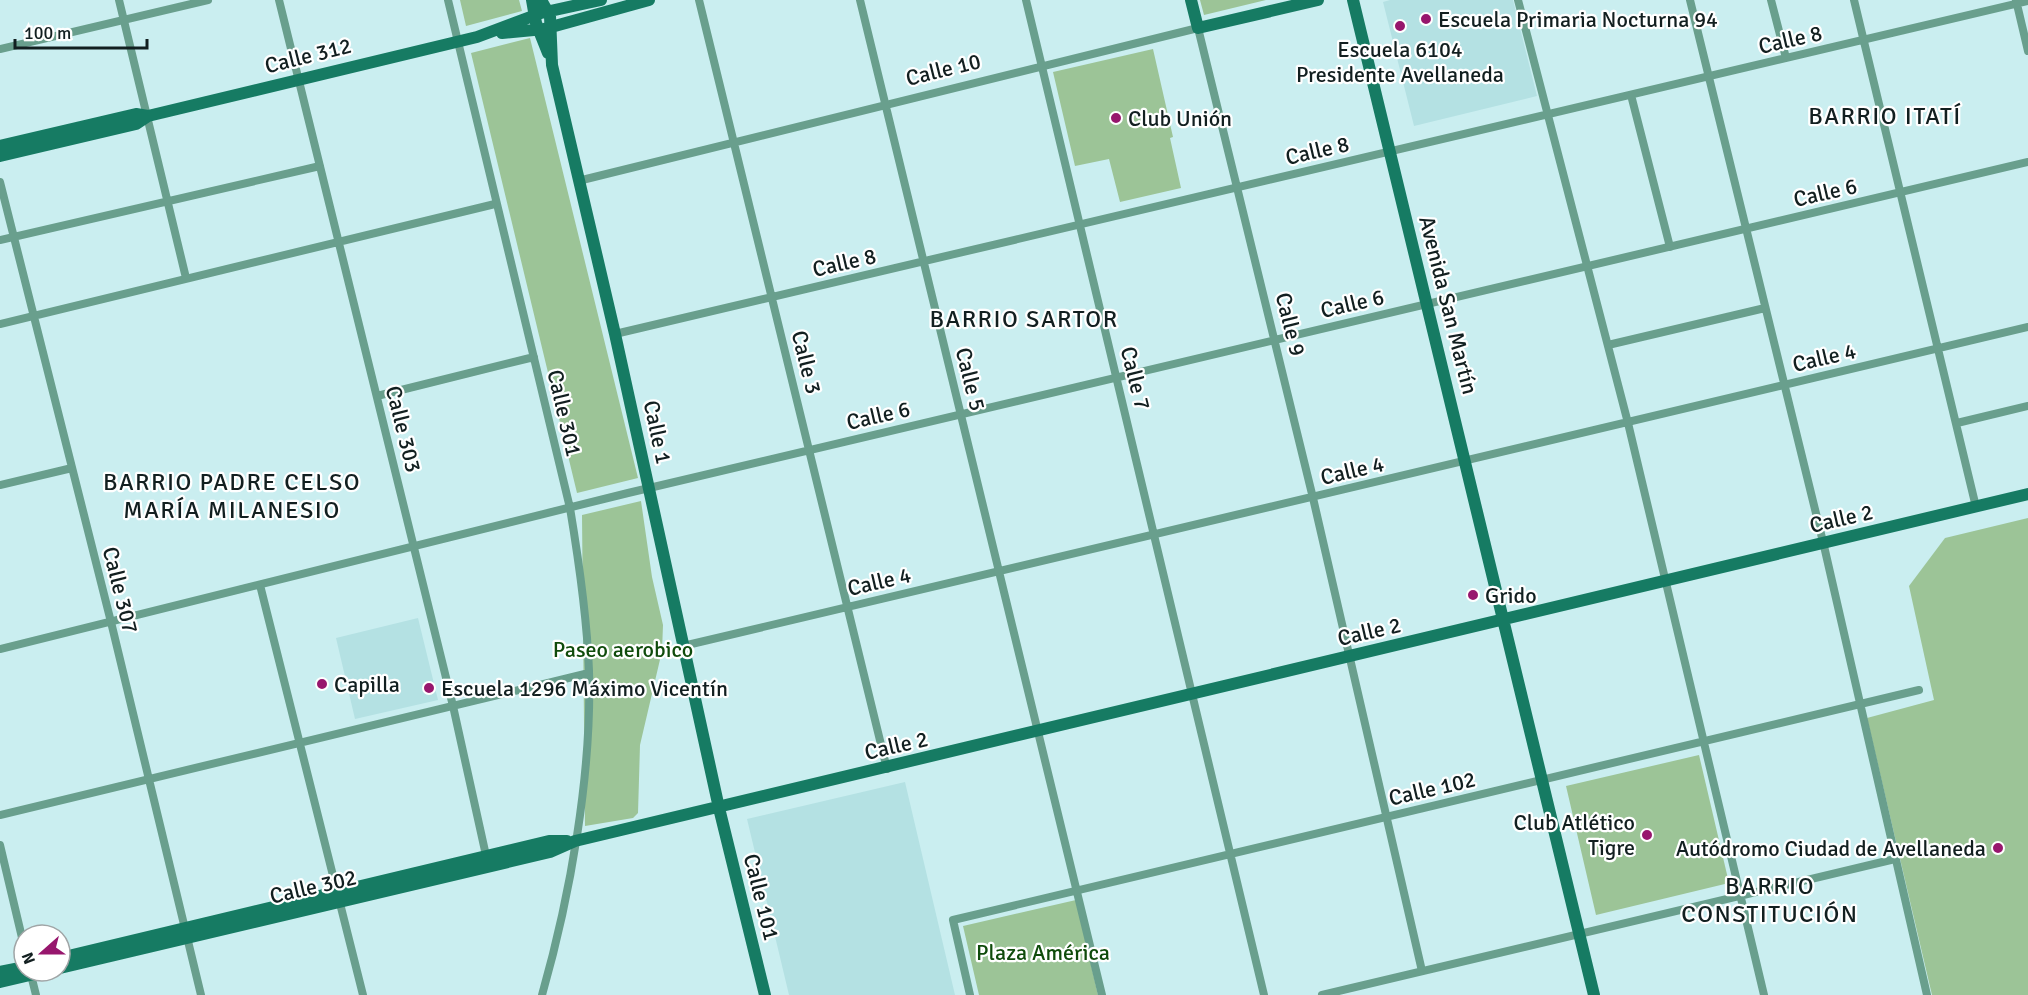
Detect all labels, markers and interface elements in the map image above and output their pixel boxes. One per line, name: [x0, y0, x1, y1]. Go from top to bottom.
place label: Escuela Primaria Nocturna 94: [1438, 6, 1718, 33]
scale bar: [15, 12, 147, 50]
marker: Escuela Primaria Nocturna 94: [1419, 12, 1433, 26]
marker: Escuela 6104 Presidente Avellaneda: [1393, 19, 1407, 33]
street label: Calle 8: [1756, 19, 1825, 60]
text: 100 m: [24, 22, 71, 44]
street label: Calle 312: [262, 32, 354, 79]
place label: Escuela 6104 Presidente Avellaneda: [1296, 36, 1504, 88]
street label: Calle 10: [903, 47, 983, 92]
district label: BARRIO ITATÍ: [1808, 101, 1962, 131]
place label: Club Unión: [1128, 105, 1232, 132]
marker: Club Unión: [1109, 111, 1123, 125]
street label: Calle 8: [1283, 130, 1352, 171]
street label: Calle 6: [1791, 172, 1860, 213]
street label: Avenida San Martín: [1413, 213, 1484, 397]
street label: Calle 8: [810, 242, 879, 283]
street label: Calle 6: [1318, 283, 1387, 324]
street label: Calle 9: [1270, 290, 1311, 359]
district label: BARRIO SARTOR: [929, 304, 1119, 334]
street label: Calle 3: [786, 328, 827, 397]
street label: Calle 4: [1790, 337, 1859, 378]
street label: Calle 7: [1115, 344, 1156, 413]
street label: Calle 5: [950, 345, 991, 414]
street label: Calle 301: [541, 367, 588, 459]
street label: Calle 303: [380, 383, 427, 475]
street label: Calle 6: [844, 395, 913, 436]
street label: Calle 1: [638, 398, 677, 466]
street label: Calle 4: [1318, 450, 1387, 491]
district label: BARRIO PADRE CELSO MARÍA MILANESIO: [103, 467, 361, 525]
street label: Calle 2: [1807, 498, 1876, 539]
street label: Calle 307: [97, 544, 144, 636]
street label: Calle 4: [845, 561, 914, 602]
place label: Grido: [1485, 582, 1537, 609]
marker: Grido: [1466, 588, 1480, 602]
street label: Calle 2: [1335, 611, 1404, 652]
park label: Paseo aerobico: [553, 636, 693, 663]
place label: Capilla: [334, 671, 400, 698]
place label: Escuela 1296 Máximo Vicentín: [441, 675, 728, 702]
marker: Capilla: [315, 677, 329, 691]
marker: Escuela 1296 Máximo Vicentín: [422, 681, 436, 695]
street label: Calle 2: [862, 725, 931, 766]
street label: Calle 102: [1386, 765, 1478, 812]
place label: Club Atlético Tigre: [1514, 809, 1635, 861]
marker: Club Atlético Tigre: [1640, 828, 1654, 842]
place label: Autódromo Ciudad de Avellaneda: [1676, 835, 1986, 862]
marker: Autódromo Ciudad de Avellaneda: [1991, 841, 2005, 855]
street label: Calle 101: [738, 851, 785, 943]
street label: Calle 302: [267, 863, 359, 910]
district label: BARRIO CONSTITUCIÓN: [1681, 871, 1859, 929]
north arrow: [12, 923, 72, 983]
park label: Plaza América: [976, 939, 1110, 966]
text: N: [18, 949, 40, 967]

